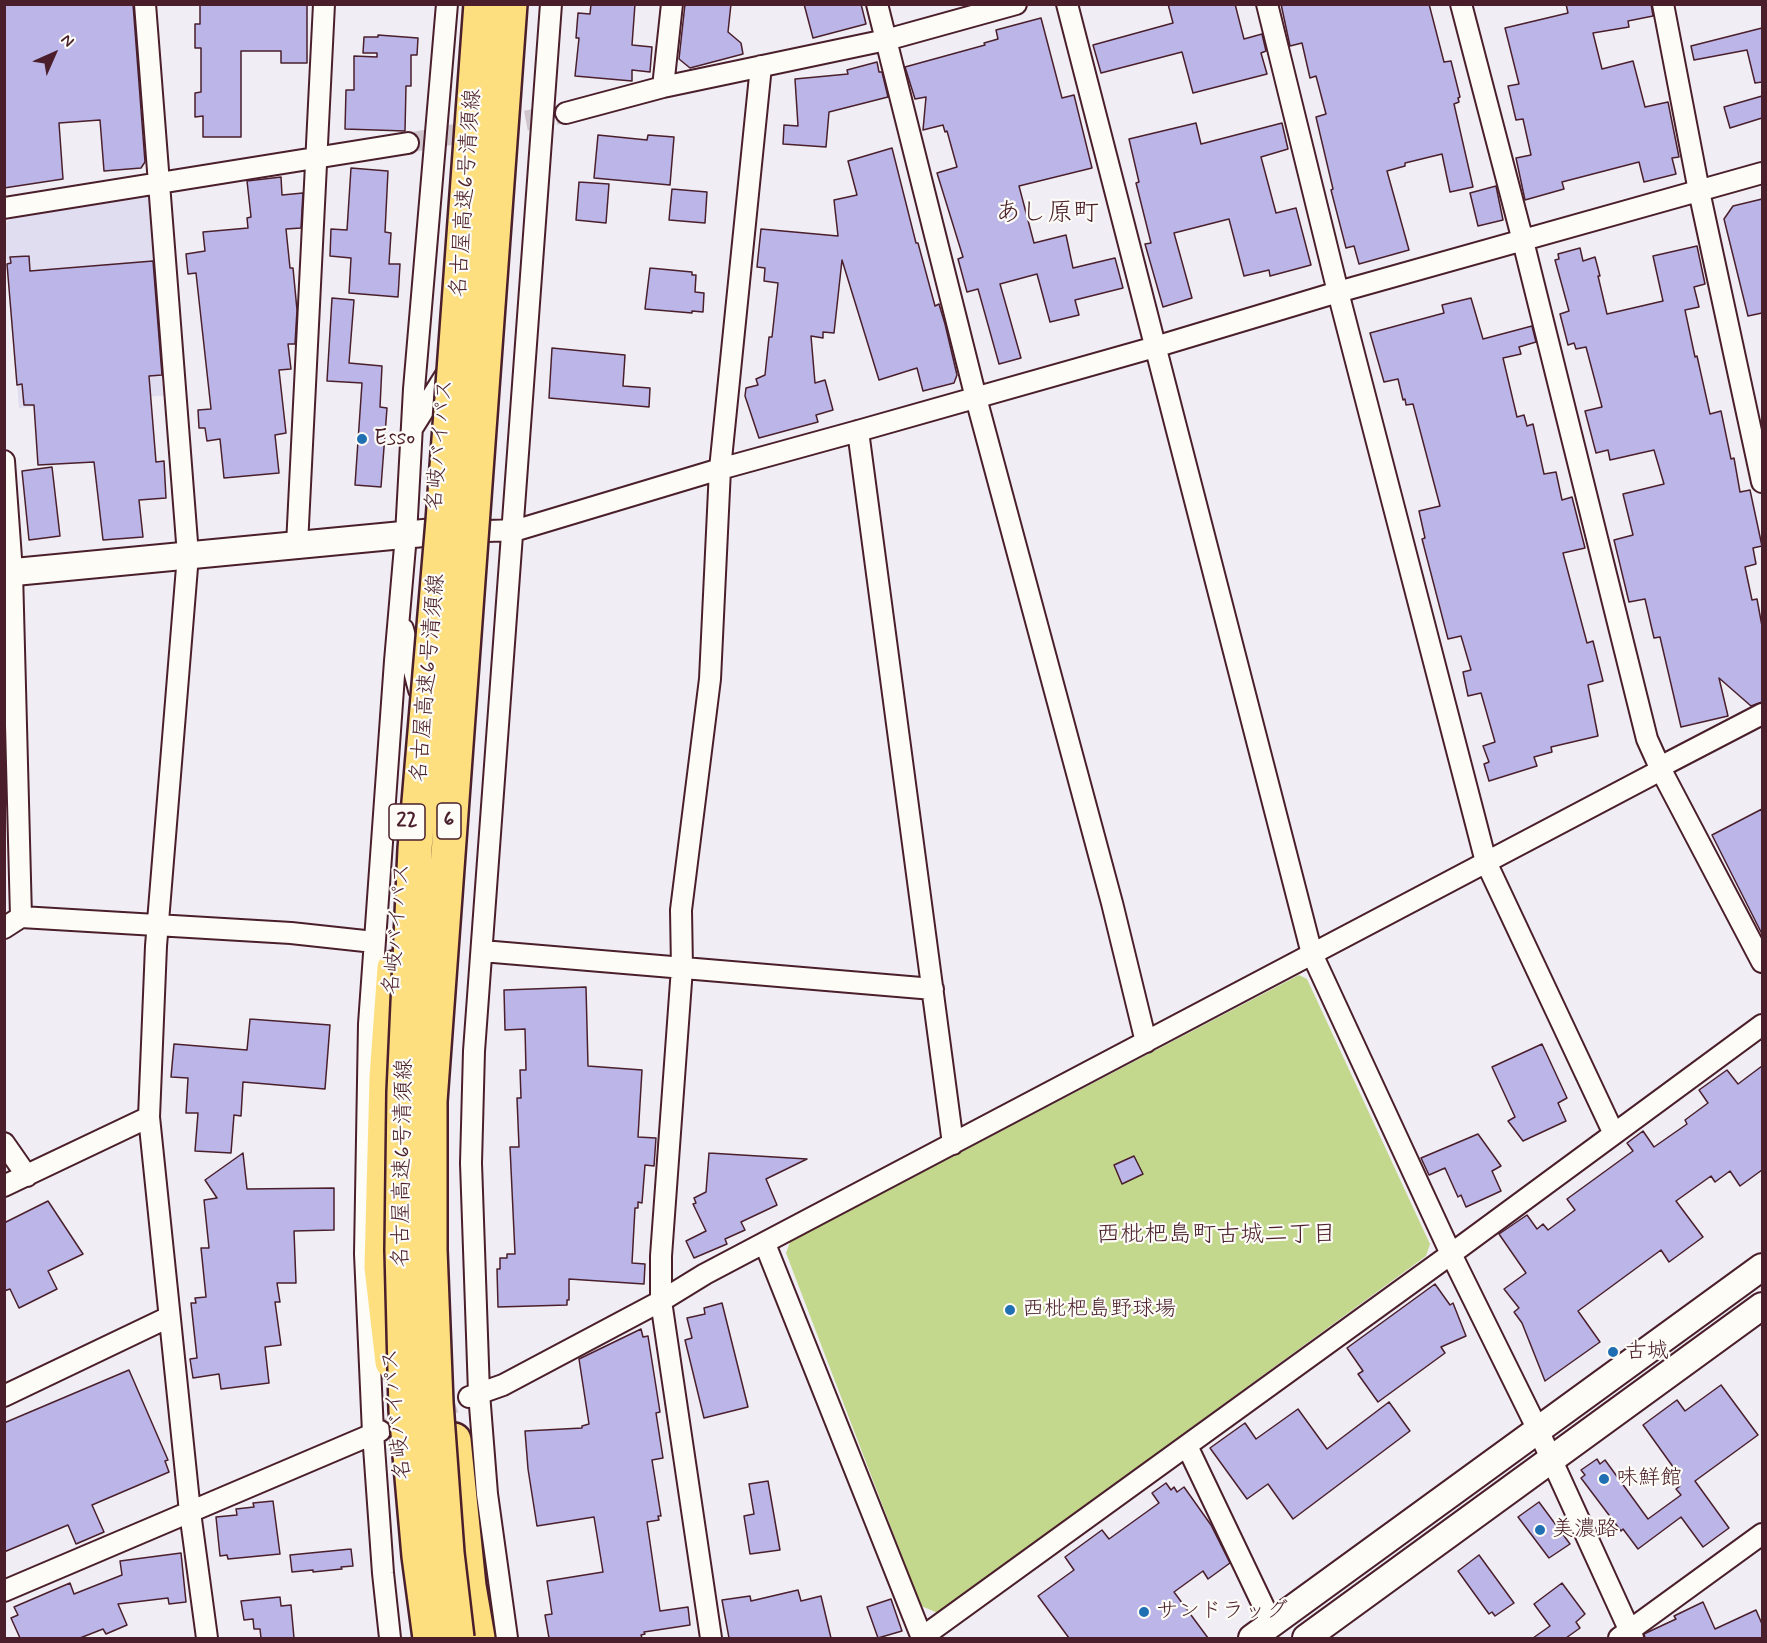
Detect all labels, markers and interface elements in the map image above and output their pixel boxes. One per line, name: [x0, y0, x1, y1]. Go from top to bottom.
north arrow: [24, 24, 84, 84]
text: N: [56, 30, 78, 52]
street label: 名古屋高速6号清須線: [447, 88, 487, 298]
district label: あし原町: [995, 199, 1099, 231]
street label: 名岐バイパス: [422, 378, 460, 512]
place label: Esso: [374, 426, 415, 452]
marker: Esso: [355, 432, 369, 446]
street label: 名古屋高速6号清須線: [407, 573, 451, 783]
road number: 6: [437, 803, 461, 839]
road number: 22: [389, 804, 425, 840]
street label: 名岐バイパス: [379, 862, 417, 996]
street label: 名古屋高速6号清須線: [389, 1058, 419, 1268]
district label: 西枇杷島町古城二丁目: [1096, 1222, 1336, 1250]
place label: 西枇杷島野球場: [1022, 1297, 1176, 1323]
marker: 西枇杷島野球場: [1003, 1303, 1017, 1317]
place label: 古城: [1625, 1339, 1669, 1365]
marker: 古城: [1606, 1345, 1620, 1359]
street label: 名岐バイパス: [378, 1347, 418, 1481]
place label: 味鮮館: [1616, 1466, 1682, 1492]
marker: 味鮮館: [1597, 1472, 1611, 1486]
place label: 美濃路: [1552, 1517, 1618, 1543]
marker: 美濃路: [1533, 1523, 1547, 1537]
place label: サンドラッグ: [1156, 1599, 1288, 1625]
marker: サンドラッグ: [1137, 1605, 1151, 1619]

